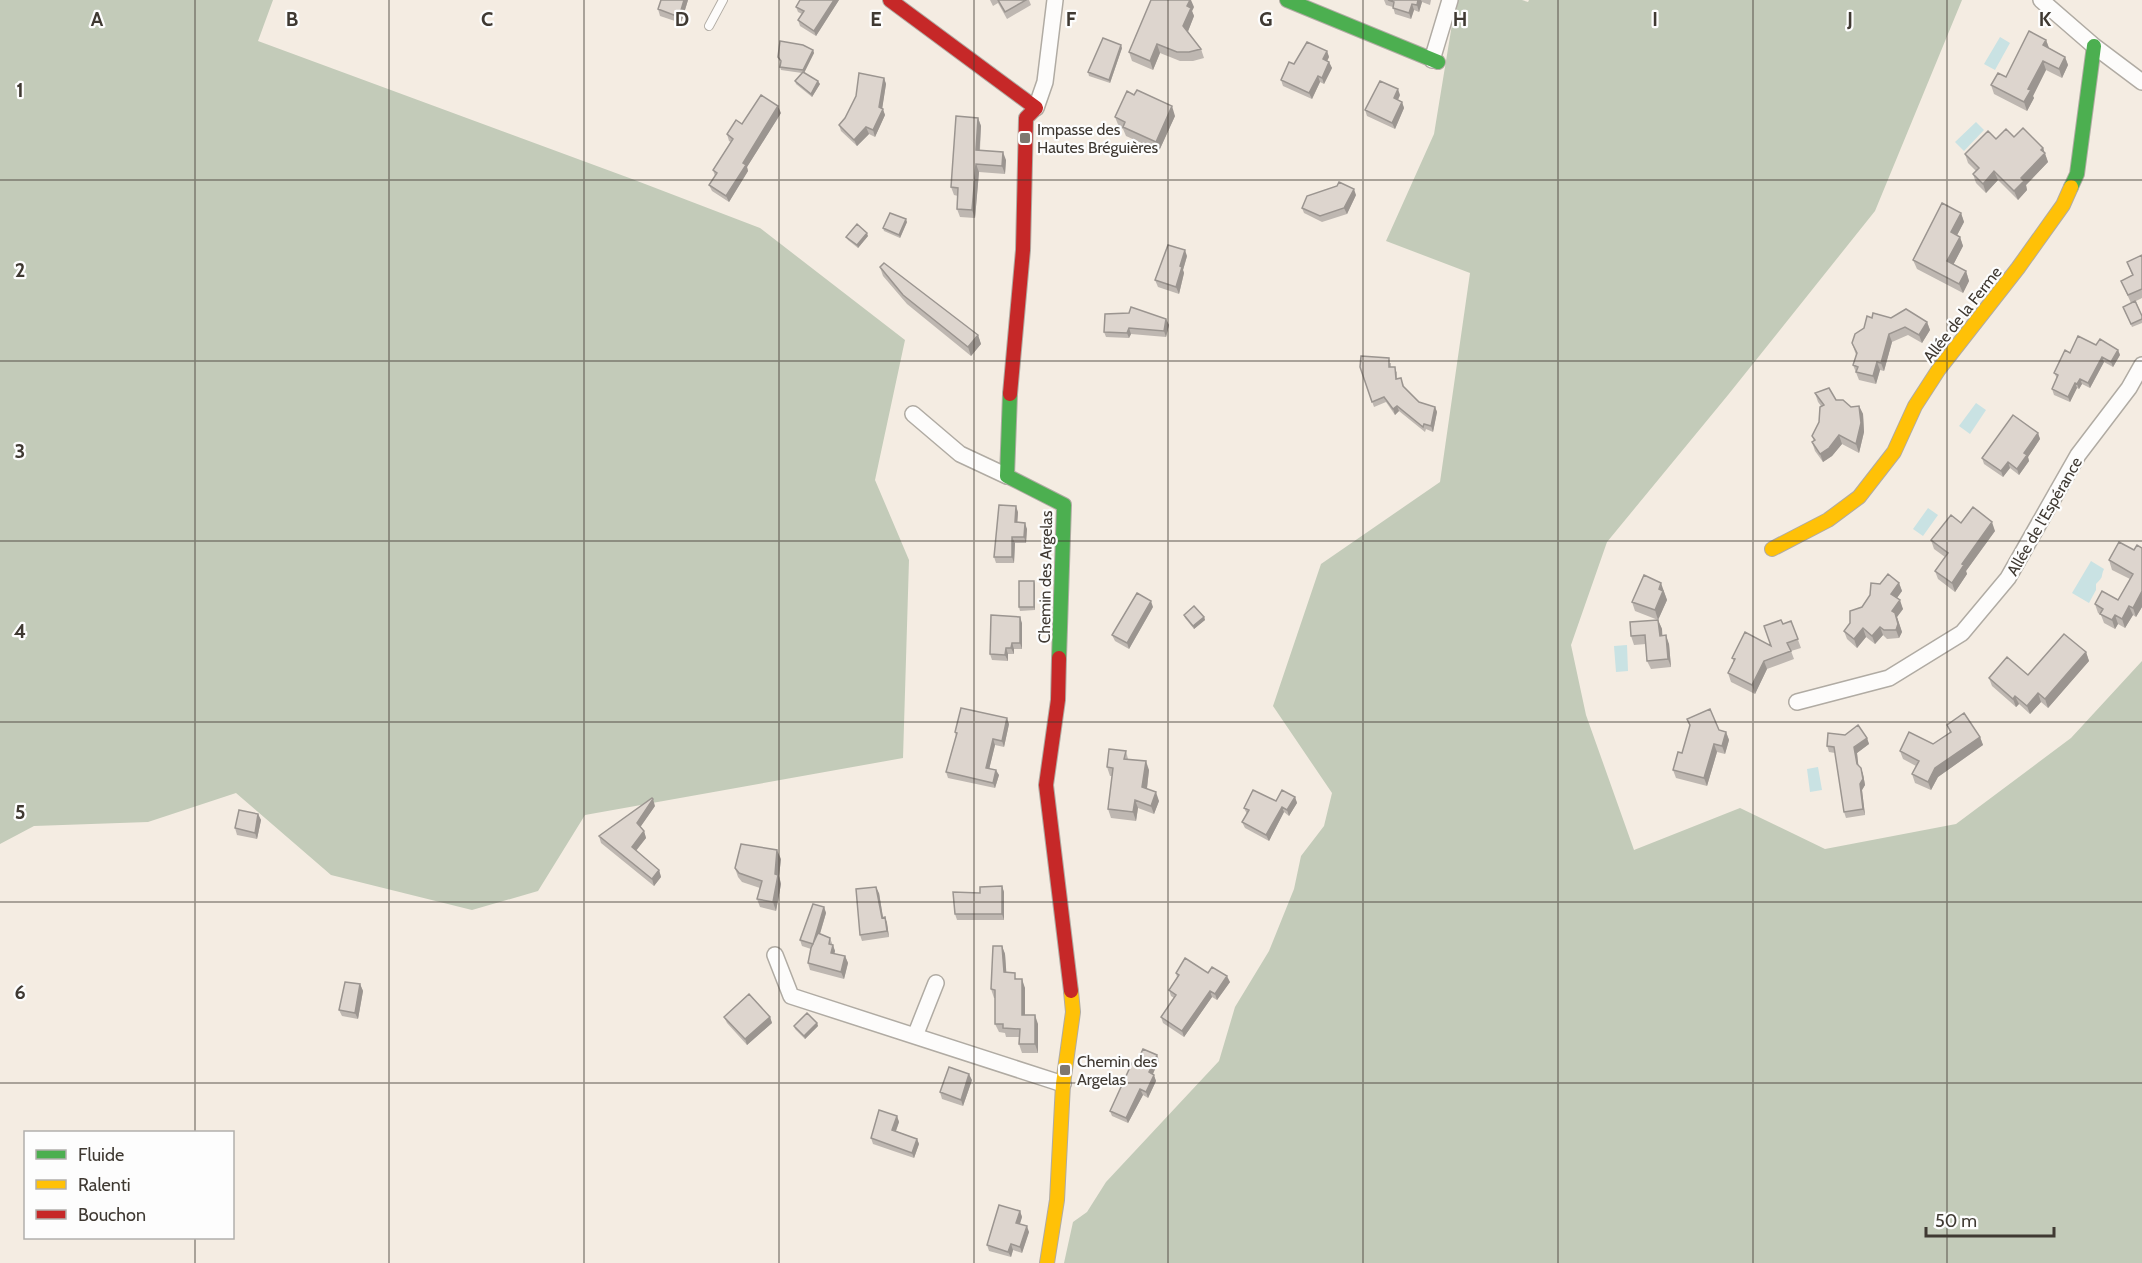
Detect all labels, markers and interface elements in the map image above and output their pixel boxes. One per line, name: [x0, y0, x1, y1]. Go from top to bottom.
text: A: [91, 7, 104, 31]
text: B: [286, 7, 298, 31]
text: C: [481, 7, 493, 31]
text: D: [675, 7, 689, 31]
text: E: [870, 7, 882, 31]
text: F: [1066, 7, 1077, 31]
text: G: [1259, 7, 1273, 31]
text: H: [1453, 7, 1467, 31]
text: I: [1652, 7, 1658, 31]
text: J: [1846, 7, 1853, 31]
text: K: [2039, 7, 2052, 31]
text: 1: [16, 78, 24, 102]
place label: Impasse des Hautes Bréguières: [1037, 120, 1158, 157]
marker: Impasse des Hautes Bréguières: [1018, 131, 1032, 145]
text: 2: [15, 258, 25, 282]
street label: Allée de la Ferme: [1919, 263, 2006, 366]
text: 3: [15, 439, 25, 463]
street label: Allée de l'Espérance: [2003, 454, 2086, 579]
street label: Chemin des Argelas: [1035, 510, 1056, 644]
text: 4: [14, 619, 26, 643]
text: 5: [15, 800, 25, 824]
text: 6: [14, 980, 26, 1004]
place label: Chemin des Argelas: [1077, 1052, 1158, 1089]
marker: Chemin des Argelas: [1058, 1063, 1072, 1077]
legend: [24, 1131, 234, 1239]
text: Fluide: [78, 1144, 124, 1166]
text: Ralenti: [78, 1174, 131, 1196]
scale bar: [1926, 1200, 2054, 1238]
text: Bouchon: [78, 1204, 146, 1226]
text: 50 m: [1935, 1210, 1977, 1232]

